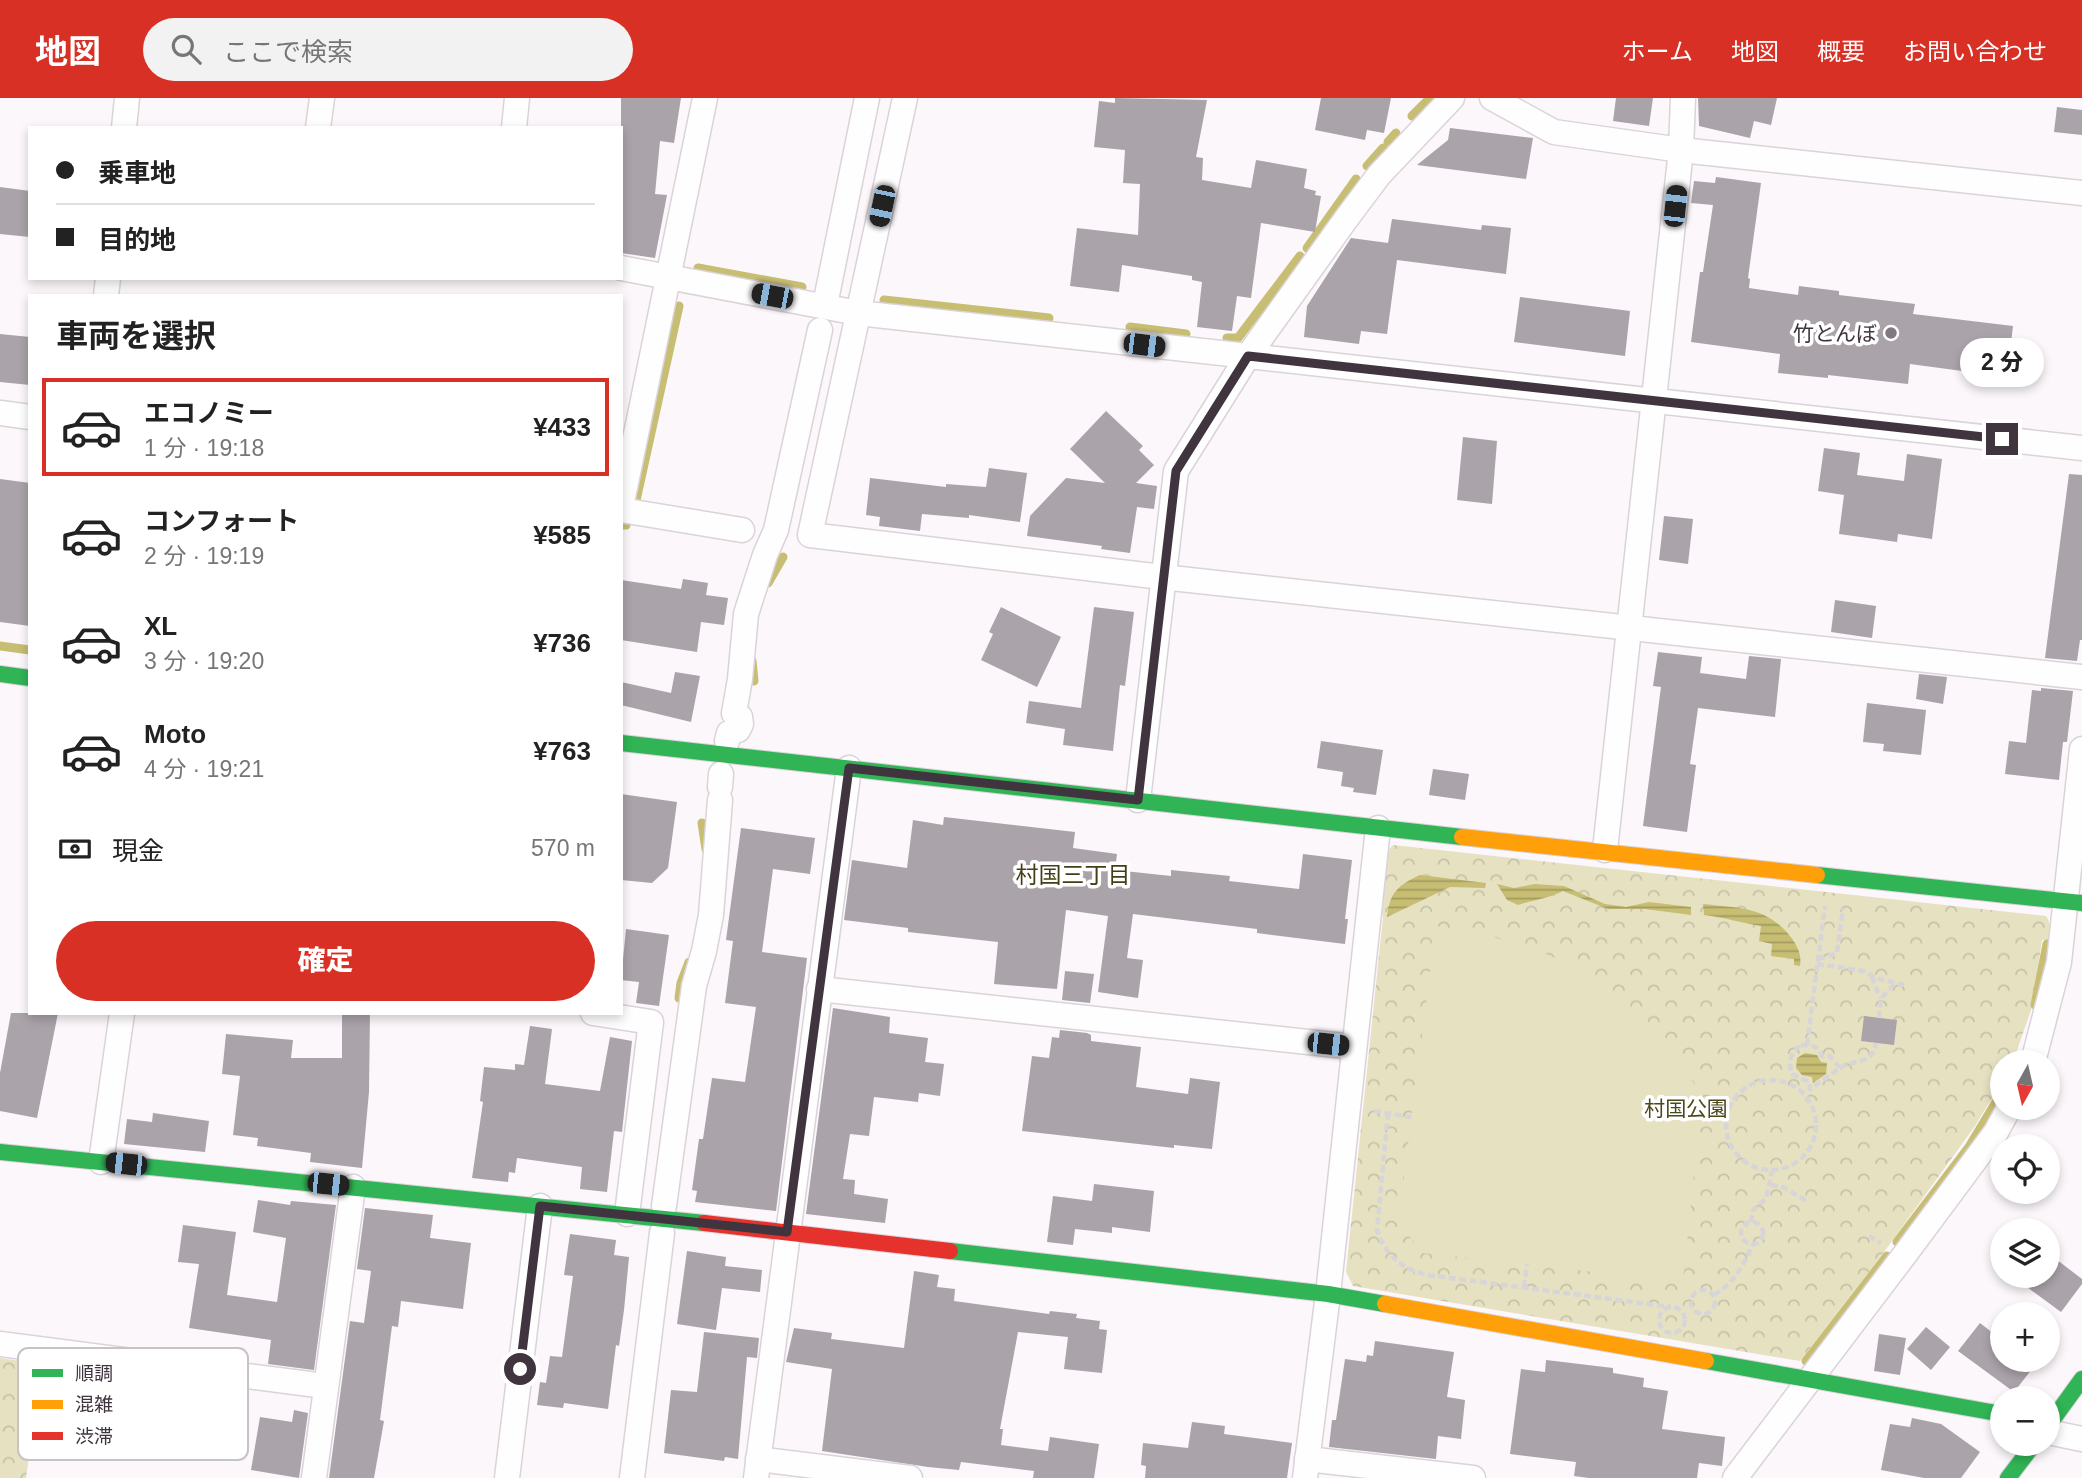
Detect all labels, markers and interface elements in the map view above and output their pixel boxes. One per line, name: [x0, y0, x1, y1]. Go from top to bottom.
search box: [143, 18, 633, 81]
icon: search: [167, 30, 205, 68]
text: 地図: [35, 33, 101, 70]
text: ここで検索: [223, 37, 353, 67]
text: ホーム: [1622, 38, 1693, 65]
text: 地図: [1731, 38, 1779, 65]
text: 概要: [1817, 38, 1865, 65]
text: お問い合わせ: [1903, 38, 2047, 65]
text: 乗車地: [98, 158, 176, 188]
car: [868, 183, 897, 229]
car: [1663, 184, 1688, 228]
text: 目的地: [98, 225, 176, 255]
car: [750, 282, 795, 310]
text: 車両を選択: [56, 318, 216, 354]
place label: 竹とんぼ: [1793, 322, 1877, 345]
marker: 竹とんぼ: [1883, 325, 1899, 341]
car: [1122, 332, 1167, 358]
callout: 2 分: [1960, 338, 2044, 386]
text: 2 分: [1981, 349, 2023, 375]
icon: car: [60, 396, 123, 459]
text: エコノミー: [144, 398, 274, 428]
text: ¥433: [533, 412, 591, 442]
route end: [1986, 423, 2018, 455]
text: 1 分 · 19:18: [144, 435, 264, 461]
icon: car: [60, 504, 123, 567]
text: コンフォート: [144, 506, 299, 536]
text: ¥585: [533, 520, 591, 550]
text: 2 分 · 19:19: [144, 543, 264, 569]
text: XL: [144, 611, 177, 641]
icon: car: [60, 612, 123, 675]
text: ¥736: [533, 628, 591, 658]
text: 3 分 · 19:20: [144, 648, 264, 674]
text: Moto: [144, 719, 206, 749]
icon: car: [60, 720, 123, 783]
text: ¥763: [533, 736, 591, 766]
text: 4 分 · 19:21: [144, 756, 264, 782]
icon: cash: [56, 830, 94, 868]
text: 570 m: [531, 835, 595, 861]
text: 現金: [112, 836, 164, 866]
district label: 村国三丁目: [1016, 862, 1131, 888]
button: 確定: [56, 921, 595, 1001]
car: [1307, 1031, 1350, 1057]
north arrow: [1990, 1050, 2060, 1120]
map controls: [1990, 1050, 2060, 1456]
park label: 村国公園: [1644, 1097, 1728, 1120]
button: locate: [1990, 1134, 2060, 1204]
car: [105, 1151, 148, 1177]
car: [307, 1171, 350, 1197]
button: layers: [1990, 1218, 2060, 1288]
button: +: [1990, 1302, 2060, 1372]
legend: [18, 1348, 248, 1460]
route start: [504, 1353, 536, 1385]
text: 順調: [75, 1363, 113, 1384]
button: −: [1990, 1386, 2060, 1456]
text: 混雑: [75, 1394, 113, 1415]
text: 渋滞: [75, 1426, 113, 1447]

